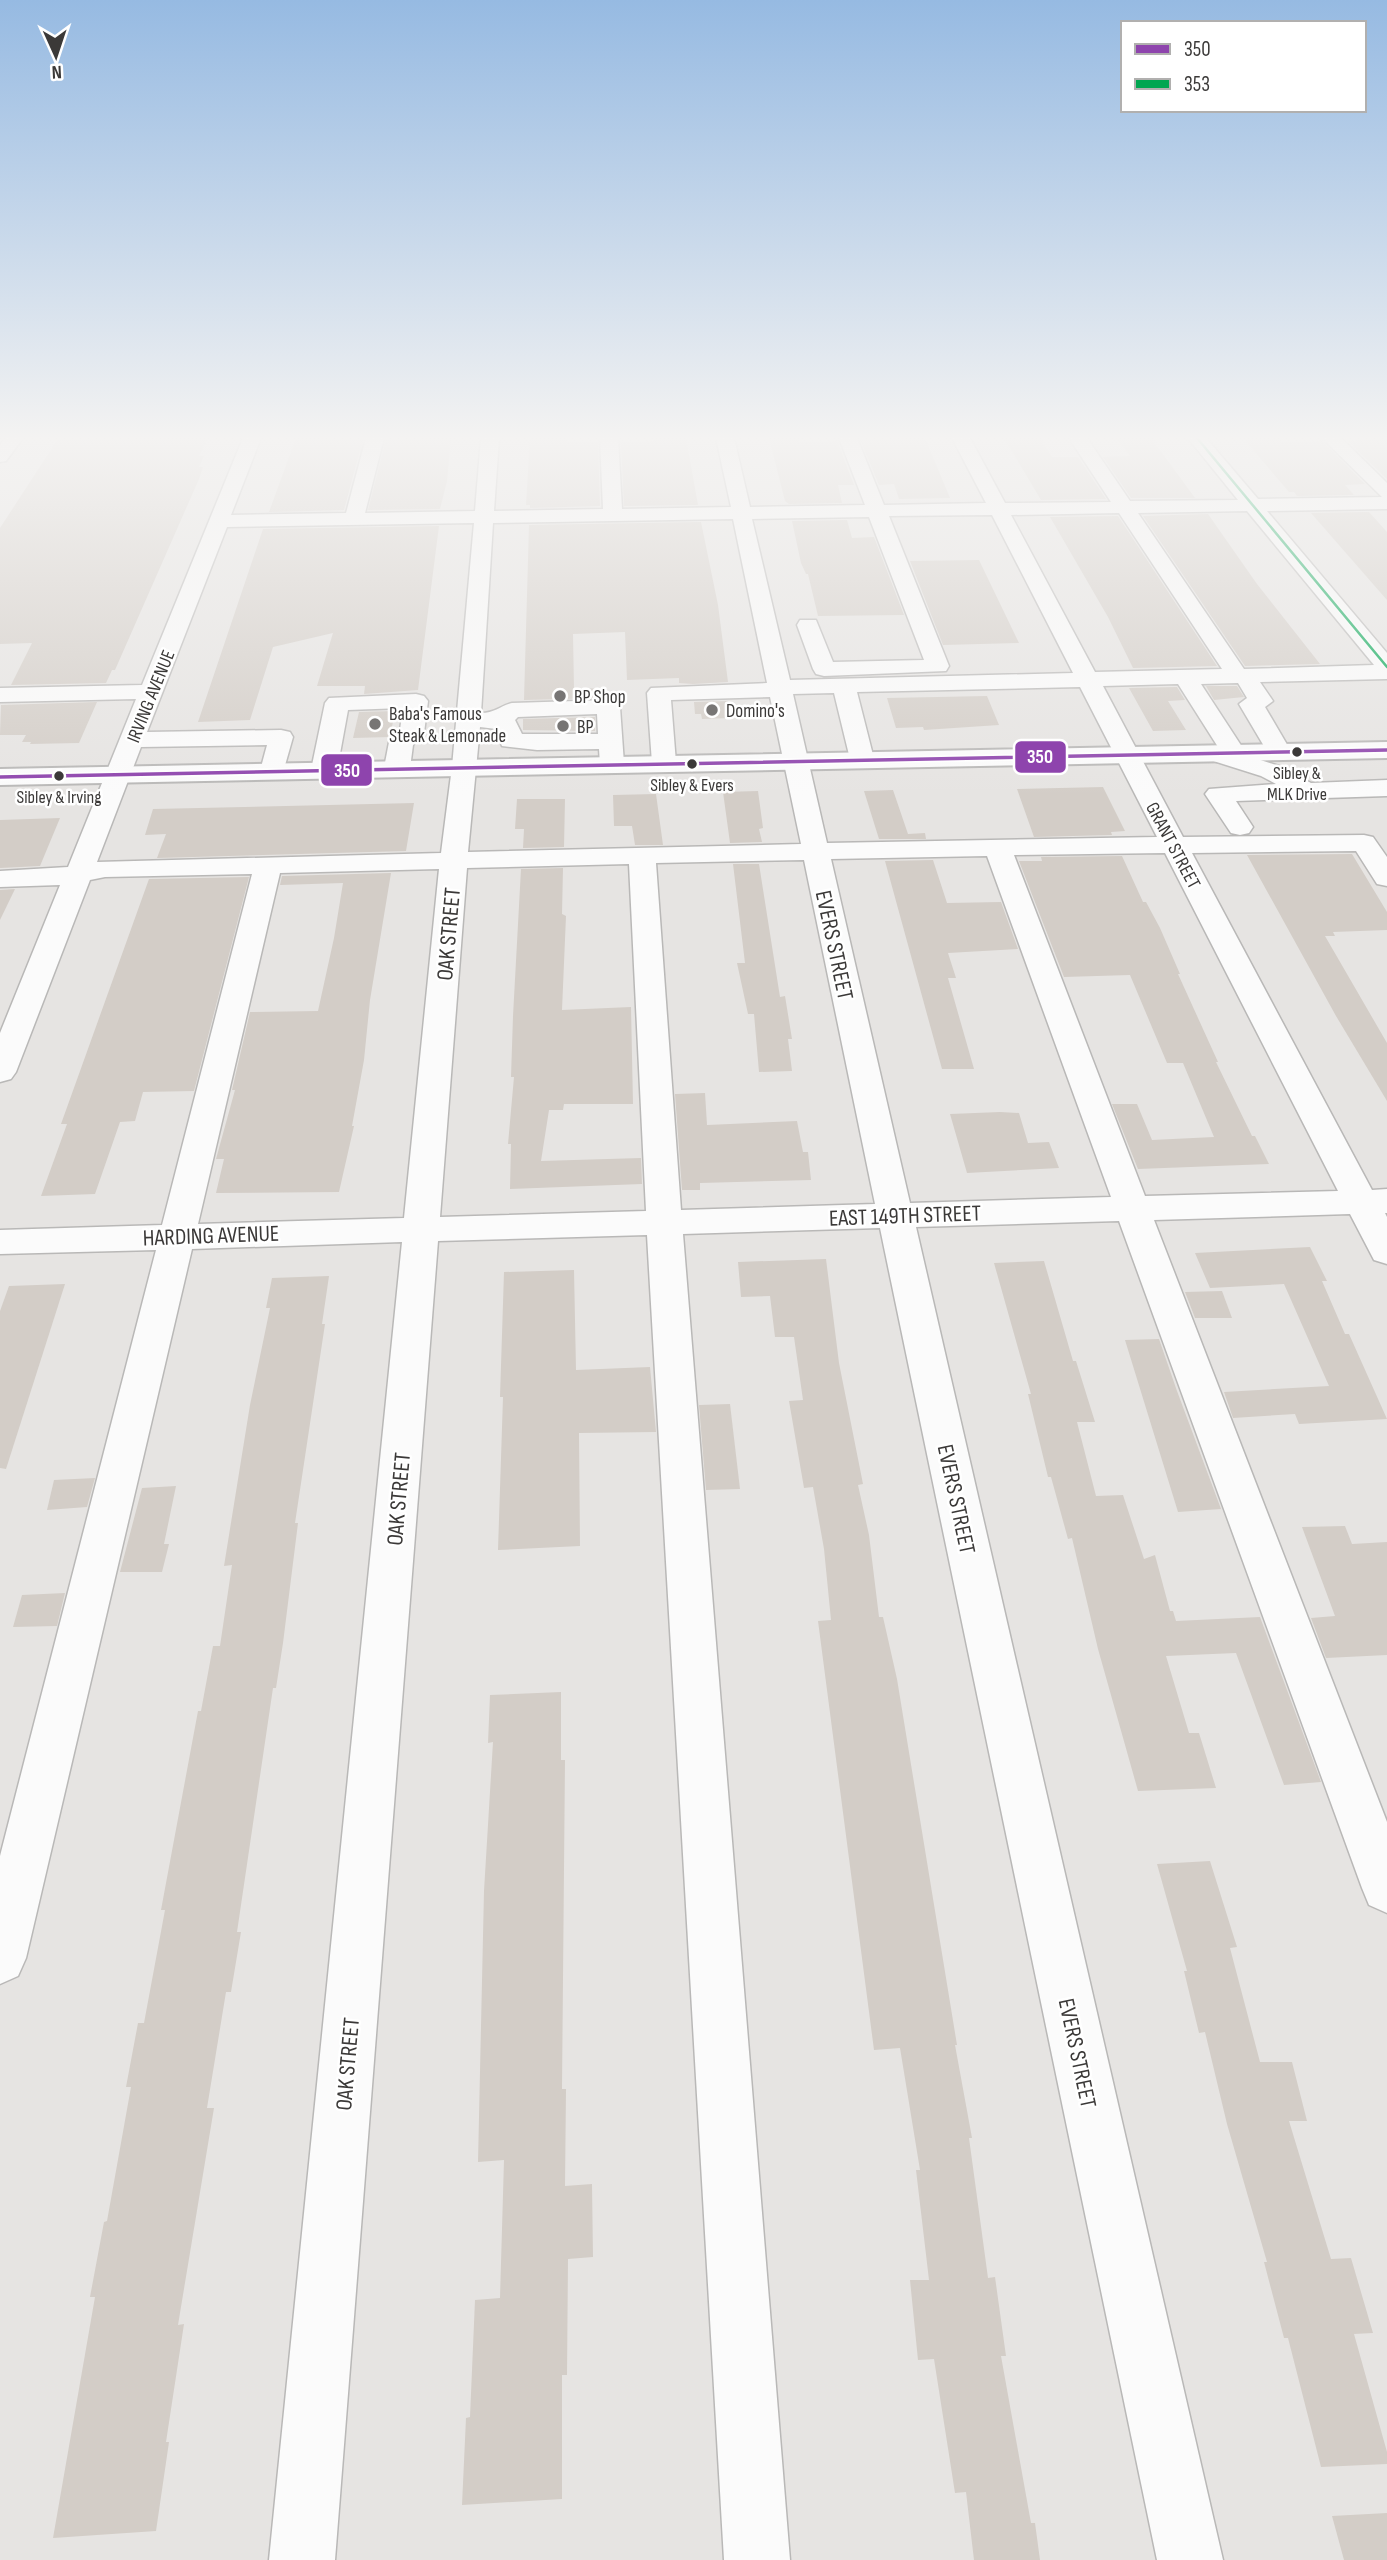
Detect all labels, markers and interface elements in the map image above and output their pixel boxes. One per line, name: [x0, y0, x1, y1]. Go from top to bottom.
north arrow: [21, 21, 91, 91]
legend: [1121, 21, 1366, 112]
text: 350: [1184, 37, 1211, 62]
text: N: [51, 60, 62, 83]
text: 353: [1184, 72, 1210, 97]
street label: IRVING AVENUE: [122, 647, 180, 746]
place label: BP Shop: [574, 686, 626, 709]
marker: BP Shop: [552, 688, 568, 704]
place label: Domino's: [726, 700, 785, 723]
marker: Domino's: [704, 702, 720, 718]
place label: Baba's Famous Steak & Lemonade: [389, 703, 506, 748]
marker: Baba's Famous Steak & Lemonade: [367, 716, 383, 732]
place label: BP: [577, 716, 593, 739]
marker: BP: [555, 718, 571, 734]
line badge: 350: [1014, 740, 1067, 774]
marker: Sibley & MLK Drive: [1290, 745, 1304, 759]
text: 350: [1027, 746, 1053, 769]
line badge: 350: [320, 753, 373, 787]
marker: Sibley & Evers: [685, 757, 699, 771]
text: 350: [334, 760, 360, 783]
place label: Sibley & MLK Drive: [1267, 763, 1327, 805]
marker: Sibley & Irving: [52, 769, 66, 783]
place label: Sibley & Evers: [650, 775, 734, 796]
place label: Sibley & Irving: [17, 787, 101, 808]
street label: GRANT STREET: [1140, 799, 1205, 893]
street label: OAK STREET: [431, 886, 467, 982]
street label: EVERS STREET: [809, 888, 859, 1003]
street label: EAST 149TH STREET: [828, 1199, 982, 1233]
street label: HARDING AVENUE: [142, 1220, 280, 1252]
street label: EVERS STREET: [931, 1442, 981, 1557]
street label: OAK STREET: [381, 1451, 417, 1547]
street label: EVERS STREET: [1052, 1996, 1102, 2111]
street label: OAK STREET: [330, 2016, 366, 2112]

